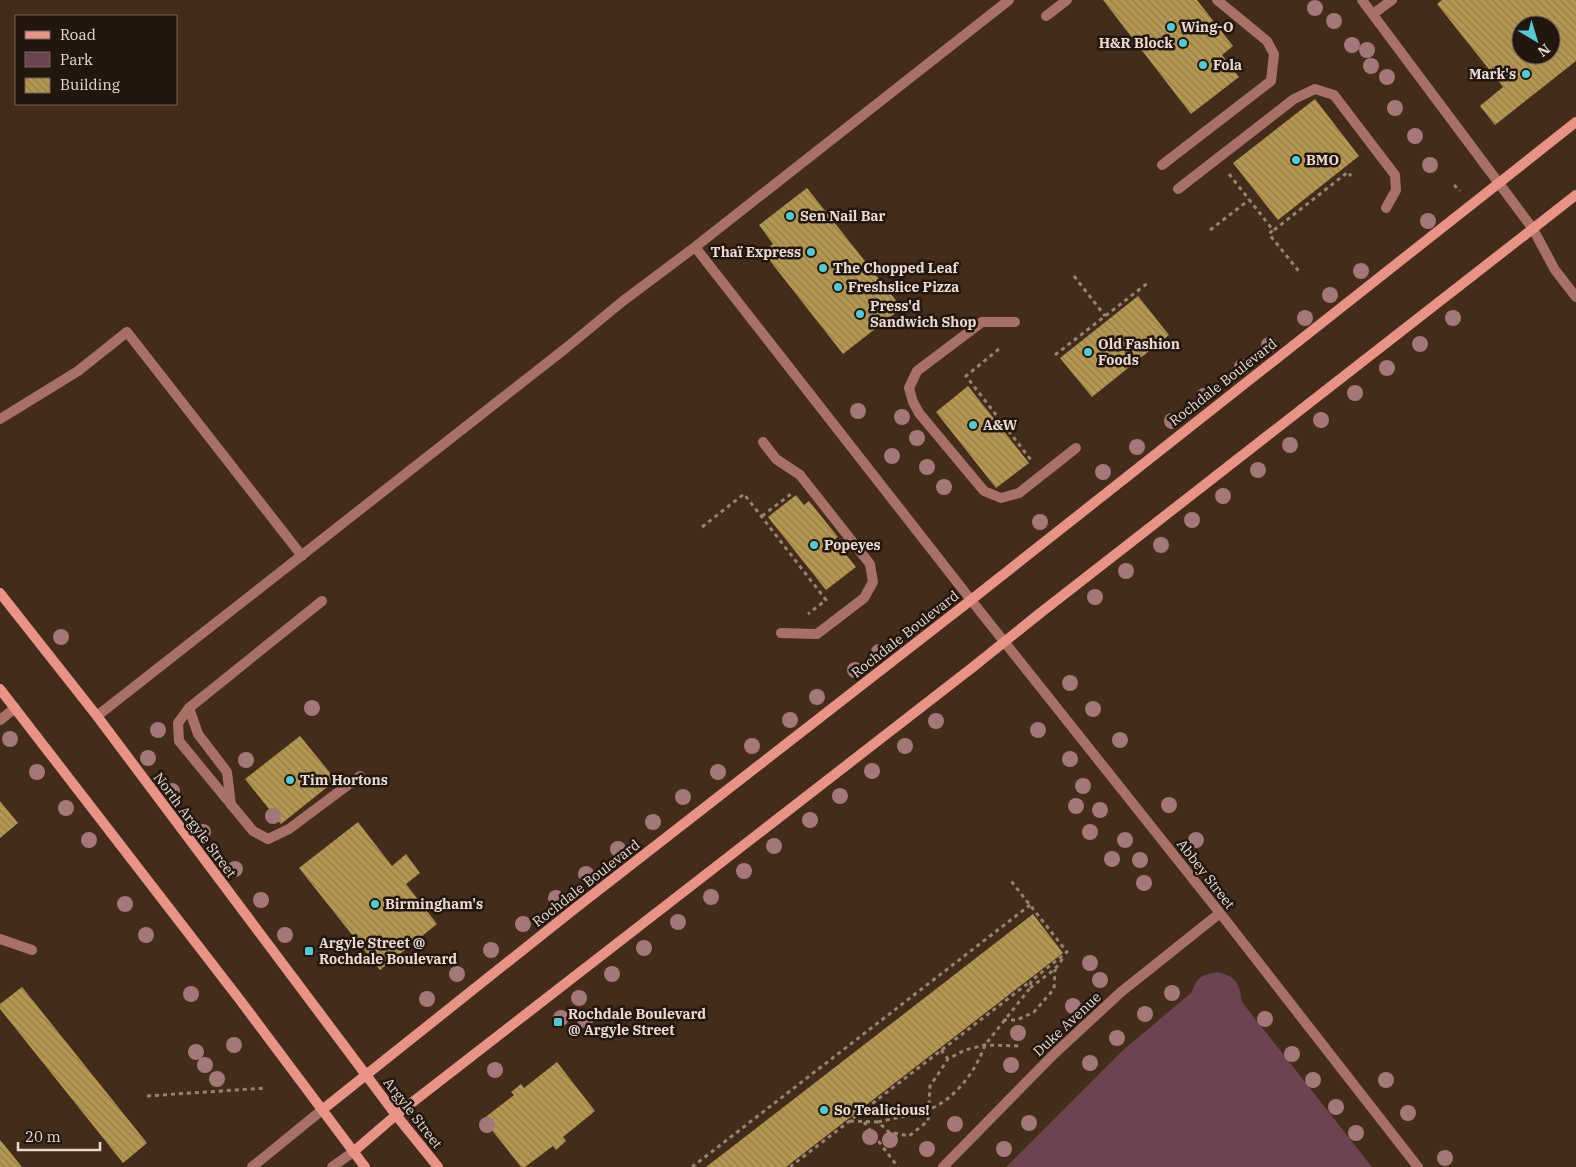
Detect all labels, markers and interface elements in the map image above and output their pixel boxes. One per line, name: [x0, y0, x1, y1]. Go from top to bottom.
legend: [15, 15, 178, 105]
north arrow: [1511, 15, 1561, 65]
place label: Wing-O: [1181, 18, 1234, 36]
marker: Wing-O: [1165, 21, 1177, 33]
text: Road: [60, 25, 96, 44]
place label: H&R Block: [1099, 34, 1173, 52]
marker: H&R Block: [1177, 37, 1189, 49]
text: N: [1534, 40, 1554, 61]
text: Park: [60, 50, 93, 69]
place label: Fola: [1213, 56, 1242, 74]
marker: Fola: [1197, 59, 1209, 71]
place label: Mark's: [1469, 65, 1516, 83]
marker: Mark's: [1520, 68, 1532, 80]
text: Building: [60, 75, 120, 94]
place label: BMO: [1306, 151, 1339, 169]
marker: BMO: [1290, 154, 1302, 166]
place label: Sen Nail Bar: [800, 207, 886, 225]
marker: Sen Nail Bar: [784, 210, 796, 222]
place label: Thaï Express: [711, 243, 801, 261]
marker: Thaï Express: [805, 246, 817, 258]
place label: The Chopped Leaf: [833, 259, 960, 277]
marker: The Chopped Leaf: [817, 262, 829, 274]
place label: Freshslice Pizza: [848, 278, 959, 296]
marker: Freshslice Pizza: [832, 281, 844, 293]
place label: Press'd Sandwich Shop: [870, 297, 977, 331]
marker: Press'd Sandwich Shop: [854, 308, 866, 320]
street label: Rochdale Boulevard: [1166, 334, 1281, 430]
place label: Old Fashion Foods: [1098, 335, 1180, 369]
marker: Old Fashion Foods: [1082, 346, 1094, 358]
place label: A&W: [983, 416, 1018, 434]
marker: A&W: [967, 419, 979, 431]
place label: Popeyes: [824, 536, 881, 554]
marker: Popeyes: [808, 539, 820, 551]
street label: Rochdale Boulevard: [848, 586, 963, 682]
street label: North Argyle Street: [150, 769, 241, 881]
place label: Tim Hortons: [300, 771, 388, 789]
marker: Tim Hortons: [284, 774, 296, 786]
street label: Rochdale Boulevard: [529, 835, 644, 931]
street label: Abbey Street: [1173, 835, 1239, 913]
place label: Birmingham's: [385, 895, 483, 913]
marker: Birmingham's: [369, 898, 381, 910]
place label: Argyle Street @ Rochdale Boulevard: [319, 934, 457, 968]
marker: Argyle Street @ Rochdale Boulevard: [303, 945, 315, 957]
street label: Duke Avenue: [1029, 988, 1105, 1060]
place label: Rochdale Boulevard @ Argyle Street: [568, 1005, 706, 1039]
marker: Rochdale Boulevard @ Argyle Street: [552, 1016, 564, 1028]
street label: Argyle Street: [380, 1074, 446, 1152]
place label: So Tealicious!: [834, 1101, 930, 1119]
marker: So Tealicious!: [818, 1104, 830, 1116]
scale bar: [18, 1120, 100, 1152]
text: 20 m: [25, 1127, 61, 1146]

